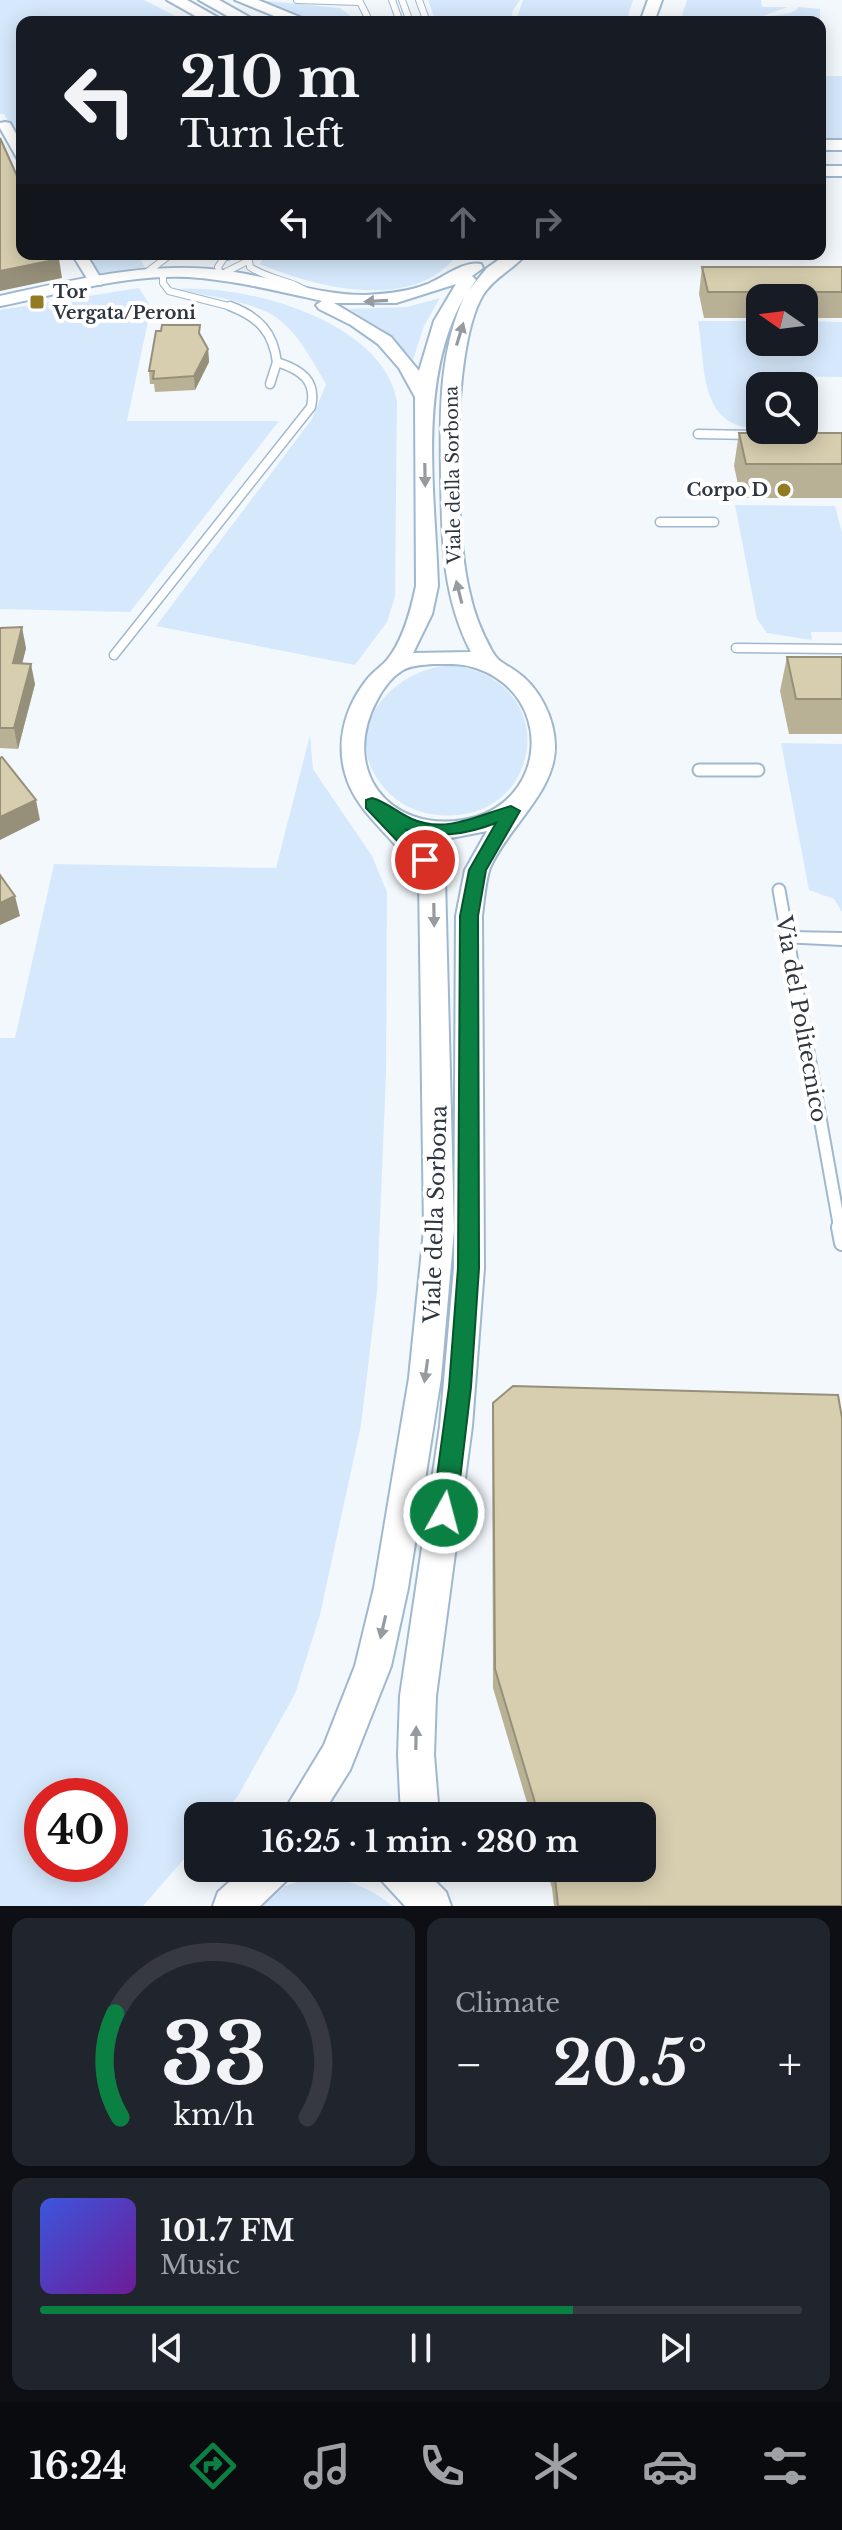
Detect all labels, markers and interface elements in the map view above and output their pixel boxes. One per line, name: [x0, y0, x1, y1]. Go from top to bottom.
text: 210 m: [180, 43, 360, 112]
icon: left: [48, 48, 152, 152]
text: Turn left: [180, 112, 344, 157]
icon: left: [273, 200, 317, 244]
icon: ahead: [357, 200, 401, 244]
icon: ahead: [441, 200, 485, 244]
icon: right: [525, 200, 569, 244]
place label: Tor Vergata/Peroni: [52, 281, 196, 324]
north arrow: [746, 284, 818, 356]
map controls: [746, 284, 818, 444]
marker: Tor Vergata/Peroni: [28, 293, 46, 311]
one-way arrow: [363, 295, 388, 308]
one-way arrow: [454, 321, 467, 345]
button: search: [746, 372, 818, 444]
street label: Viale della Sorbona: [440, 386, 466, 565]
one-way arrow: [419, 463, 431, 488]
place label: Corpo D: [687, 479, 768, 501]
marker: Corpo D: [775, 481, 793, 499]
one-way arrow: [452, 579, 465, 604]
pin: [391, 826, 459, 894]
icon: arrive: [403, 838, 447, 882]
one-way arrow: [428, 903, 440, 928]
street label: Via del Politecnico: [770, 913, 833, 1124]
street label: Viale della Sorbona: [418, 1104, 453, 1324]
one-way arrow: [419, 1359, 432, 1384]
position arrow: [402, 1471, 486, 1555]
one-way arrow: [376, 1615, 389, 1640]
one-way arrow: [410, 1725, 422, 1750]
speed limit sign: 40: [24, 1778, 128, 1882]
text: 16:25 · 1 min · 280 m: [261, 1823, 579, 1860]
text: Climate: [455, 1987, 560, 2019]
text: 33: [161, 2003, 266, 2106]
text: 20.5°: [553, 2027, 708, 2101]
text: −: [455, 2037, 483, 2092]
text: +: [778, 2037, 802, 2092]
text: km/h: [173, 2097, 254, 2133]
text: 101.7 FM: [160, 2212, 295, 2249]
text: Music: [160, 2249, 240, 2281]
icon: previous: [145, 2326, 189, 2370]
icon: pause: [399, 2326, 443, 2370]
icon: next: [653, 2326, 697, 2370]
icon: directions: [185, 2438, 241, 2494]
icon: music: [299, 2438, 355, 2494]
icon: phone: [414, 2438, 470, 2494]
icon: climate: [528, 2438, 584, 2494]
icon: car: [642, 2438, 698, 2494]
icon: filters: [757, 2438, 813, 2494]
text: 16:24: [29, 2444, 127, 2489]

